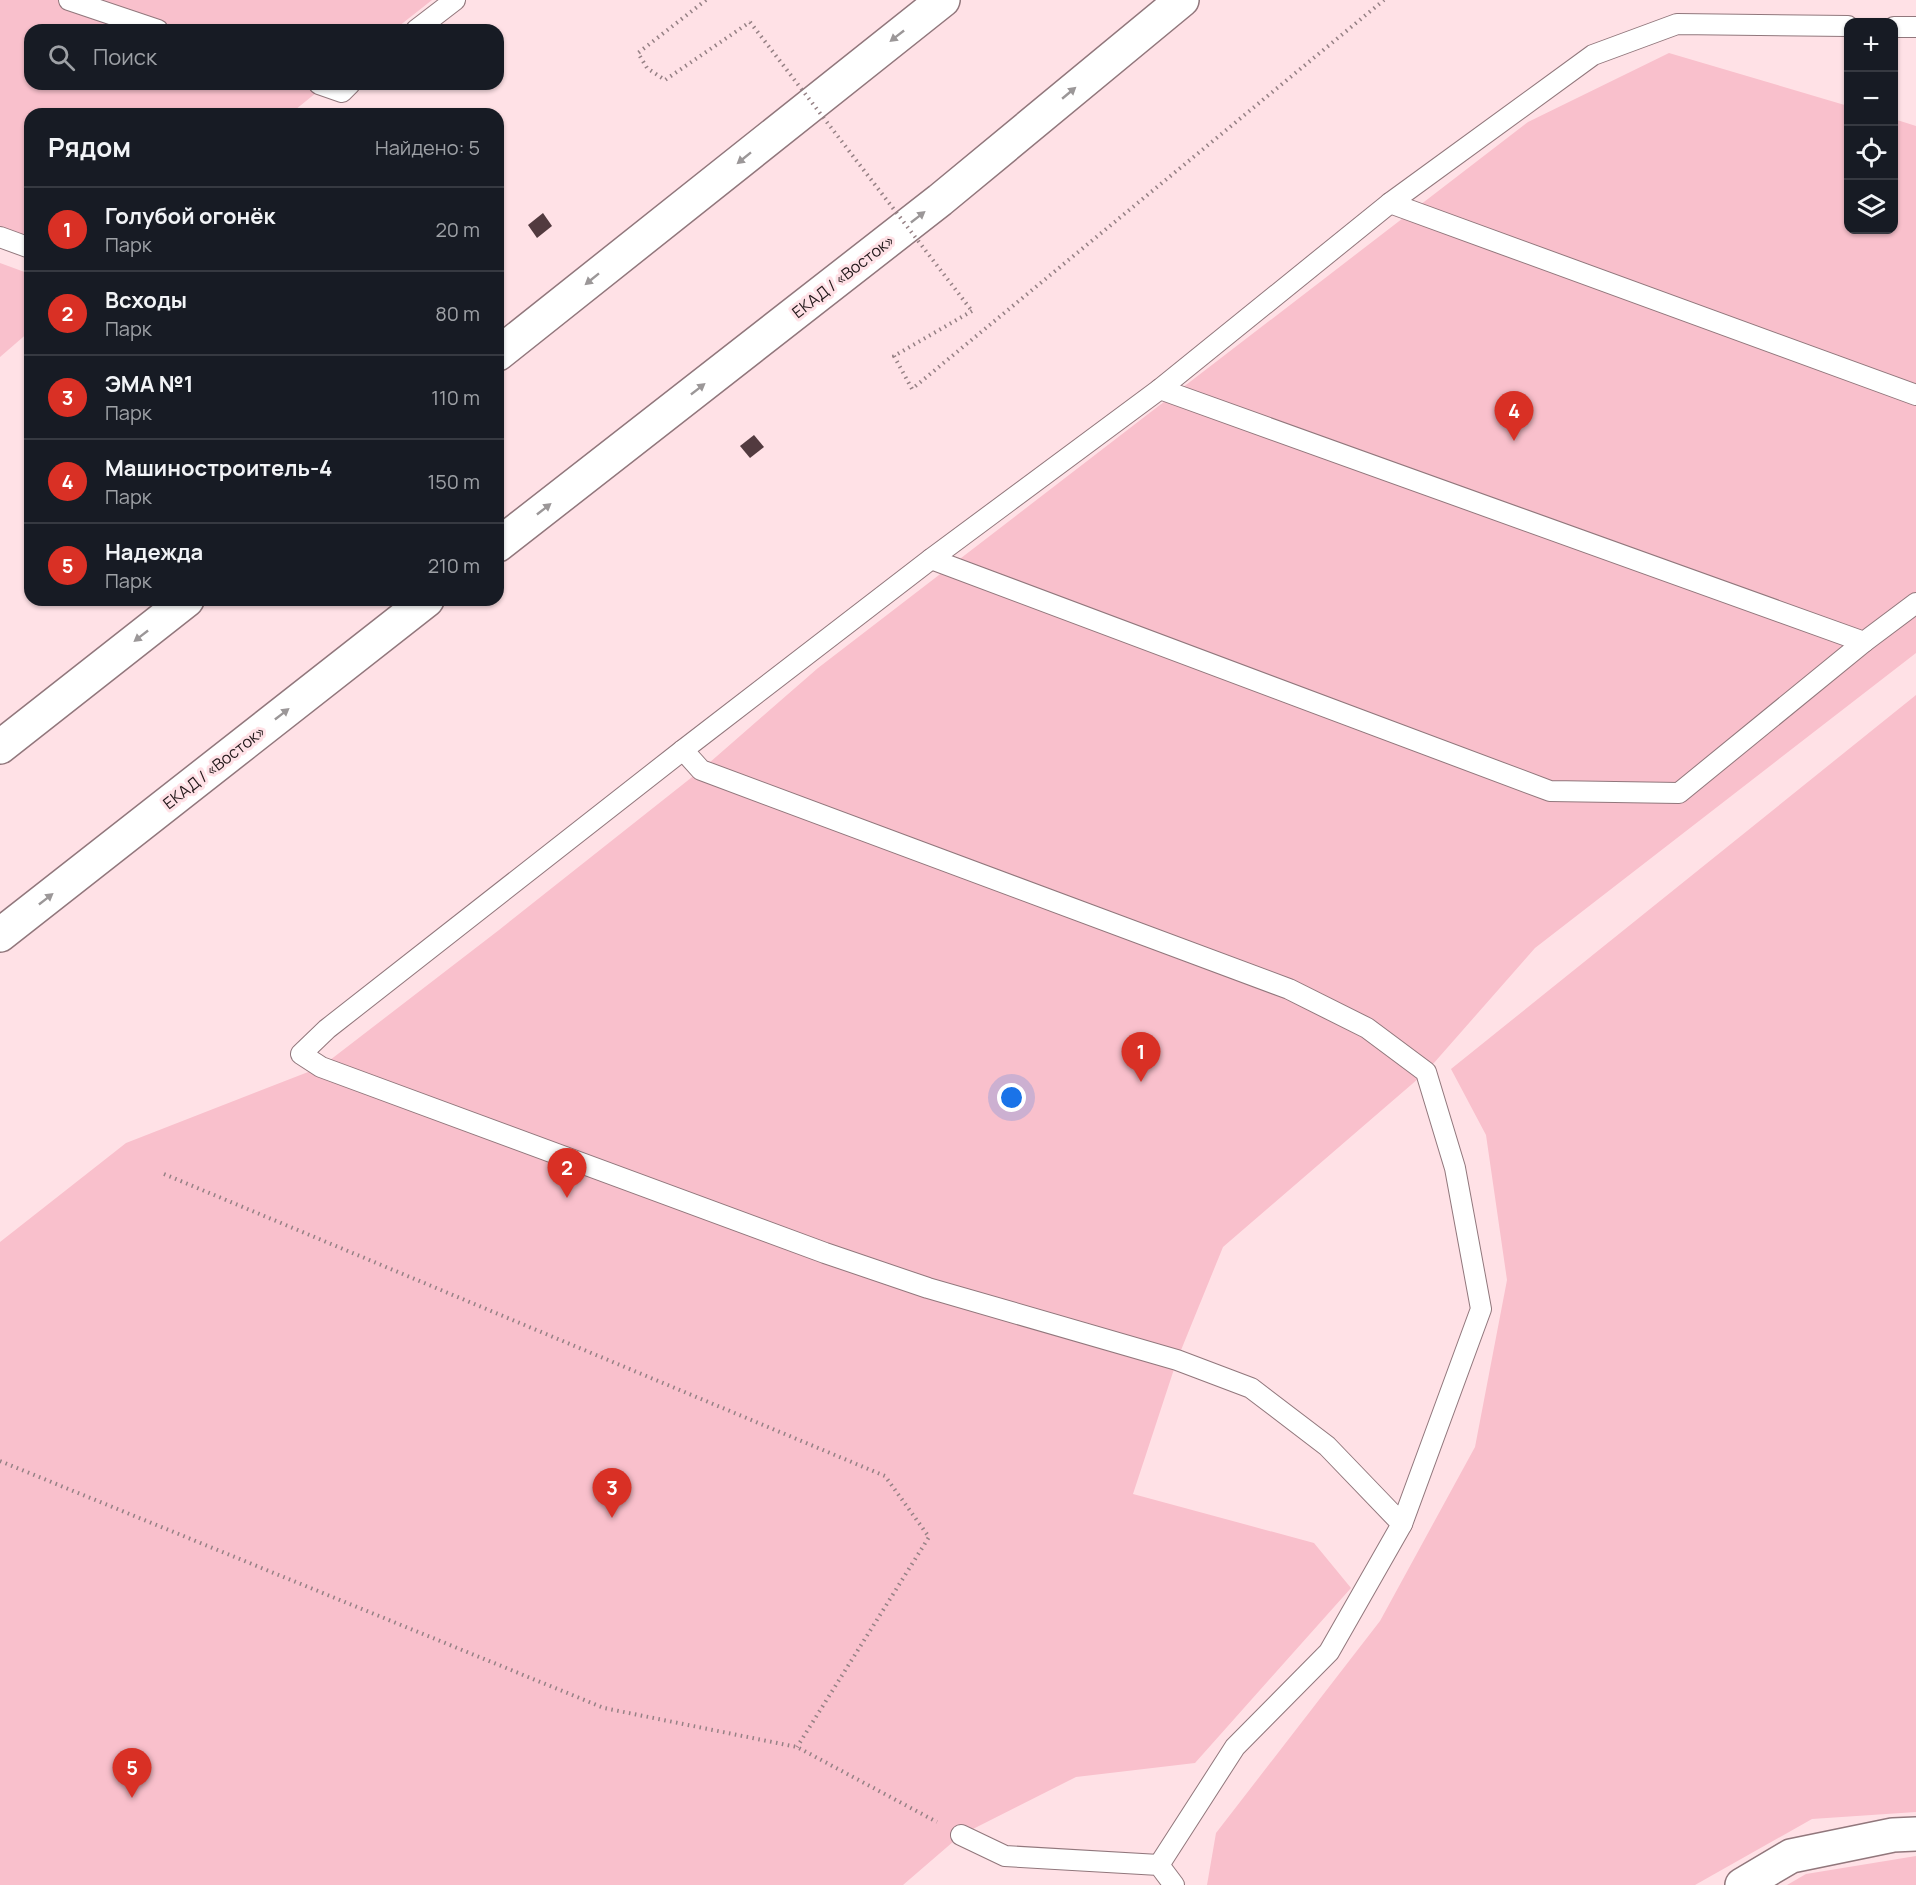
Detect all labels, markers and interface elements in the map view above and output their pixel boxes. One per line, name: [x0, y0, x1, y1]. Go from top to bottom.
map controls: [1844, 18, 1898, 234]
button: +: [1844, 18, 1898, 72]
search box: [24, 24, 504, 90]
one-way arrow: [889, 30, 905, 43]
icon: search: [45, 41, 78, 74]
text: Поиск: [93, 42, 157, 72]
button: −: [1844, 72, 1898, 126]
one-way arrow: [1061, 88, 1076, 100]
button: locate: [1844, 126, 1898, 180]
text: Рядом: [48, 129, 131, 165]
text: Найдено: 5: [375, 134, 480, 161]
one-way arrow: [737, 151, 752, 163]
button: layers: [1844, 180, 1898, 234]
text: Голубой огонёк: [105, 201, 275, 231]
one-way arrow: [910, 211, 925, 223]
text: 1: [63, 216, 72, 243]
text: 20 m: [435, 216, 480, 243]
street label: ЕКАД / «Восток»: [787, 229, 899, 323]
text: Парк: [105, 231, 152, 258]
one-way arrow: [584, 273, 599, 285]
text: Всходы: [105, 285, 187, 315]
text: 2: [62, 300, 73, 327]
text: 80 m: [435, 300, 480, 327]
text: Парк: [105, 315, 152, 342]
text: ЭМА №1: [105, 369, 193, 399]
one-way arrow: [690, 382, 706, 395]
text: 3: [62, 384, 73, 411]
text: 110 m: [431, 384, 480, 411]
pin: 4: [1494, 392, 1534, 441]
text: Парк: [105, 399, 152, 426]
text: Машиностроитель-4: [105, 453, 332, 483]
text: 4: [61, 468, 74, 495]
text: 150 m: [427, 468, 480, 495]
text: Парк: [105, 483, 152, 510]
one-way arrow: [536, 502, 552, 515]
text: Надежда: [105, 537, 203, 567]
text: 5: [62, 552, 73, 579]
text: 210 m: [428, 552, 480, 579]
text: Парк: [105, 567, 152, 594]
one-way arrow: [133, 630, 149, 643]
one-way arrow: [274, 707, 290, 720]
street label: ЕКАД / «Восток»: [158, 720, 270, 814]
one-way arrow: [38, 892, 54, 905]
pin: 1: [1122, 1032, 1160, 1082]
your location: [997, 1083, 1026, 1112]
pin: 2: [548, 1148, 586, 1198]
pin: 3: [592, 1468, 632, 1518]
pin: 5: [112, 1748, 152, 1798]

